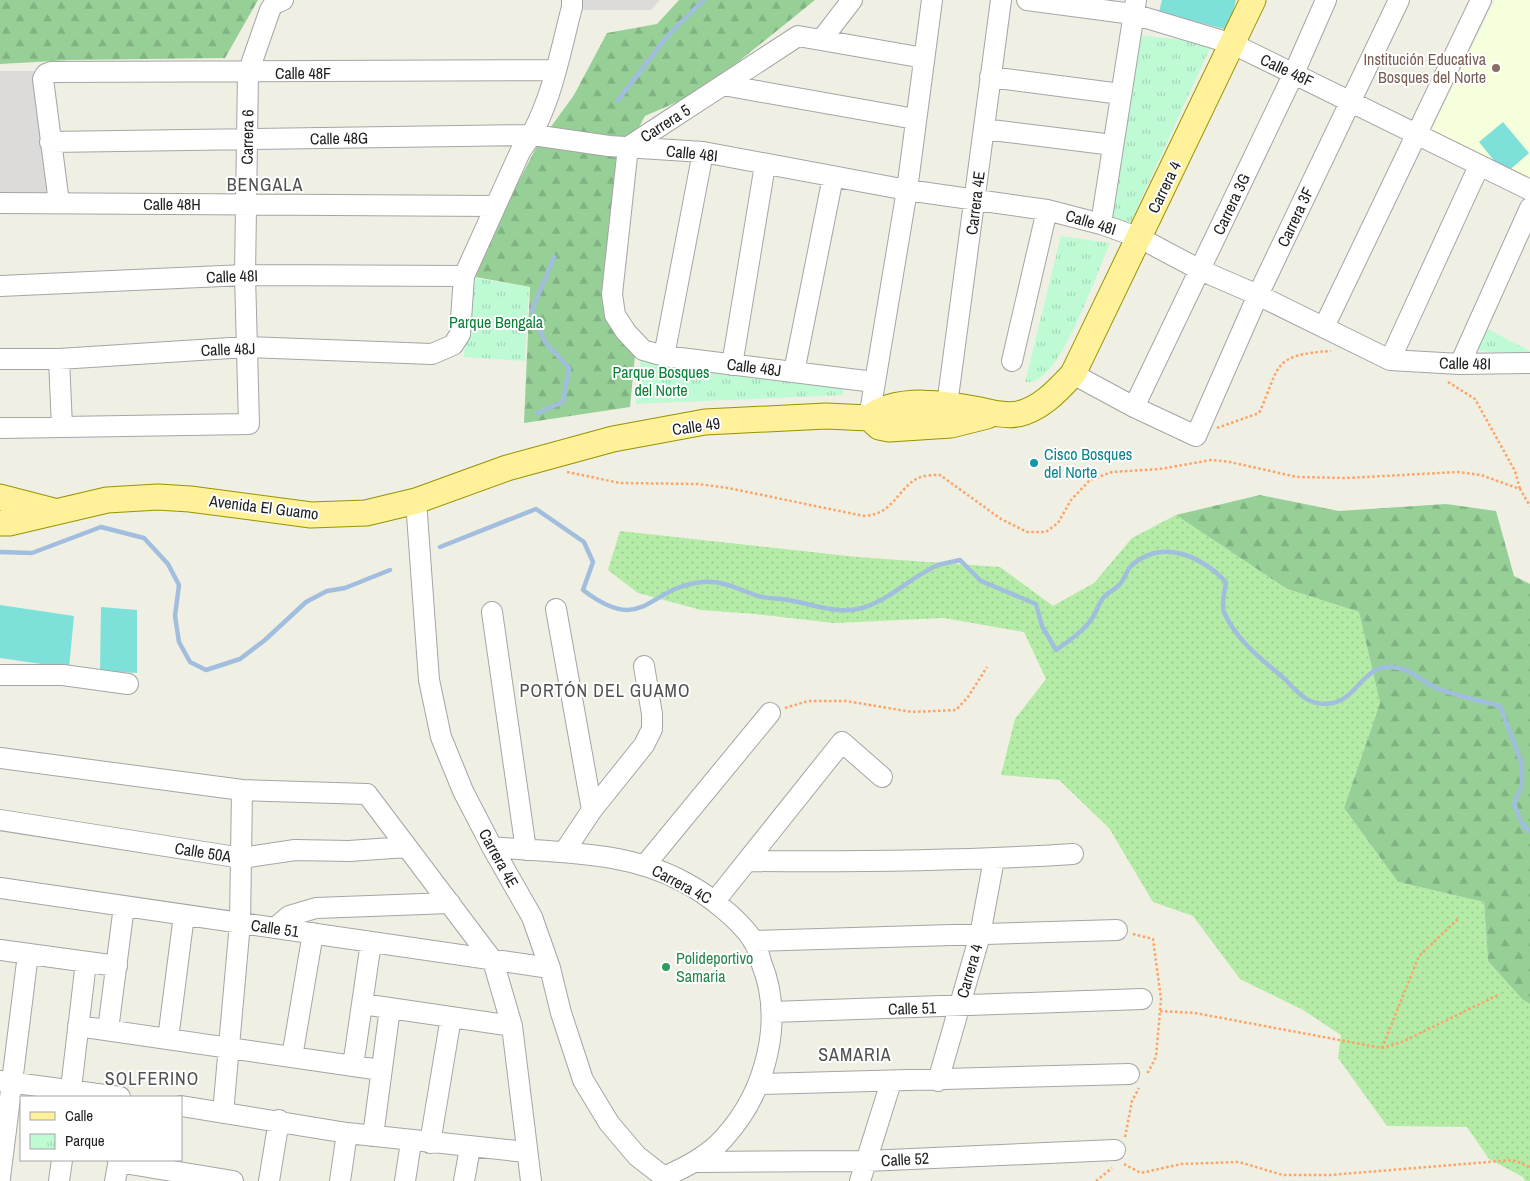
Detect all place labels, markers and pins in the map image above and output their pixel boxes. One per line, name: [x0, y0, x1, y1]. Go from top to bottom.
place label: Institución Educativa Bosques del Norte: [1363, 48, 1487, 88]
marker: Institución Educativa Bosques del Norte: [1490, 62, 1502, 74]
place label: Cisco Bosques del Norte: [1044, 443, 1132, 483]
marker: Cisco Bosques del Norte: [1028, 457, 1040, 469]
place label: Polideportivo Samaria: [676, 947, 753, 987]
marker: Polideportivo Samaria: [660, 961, 672, 973]

